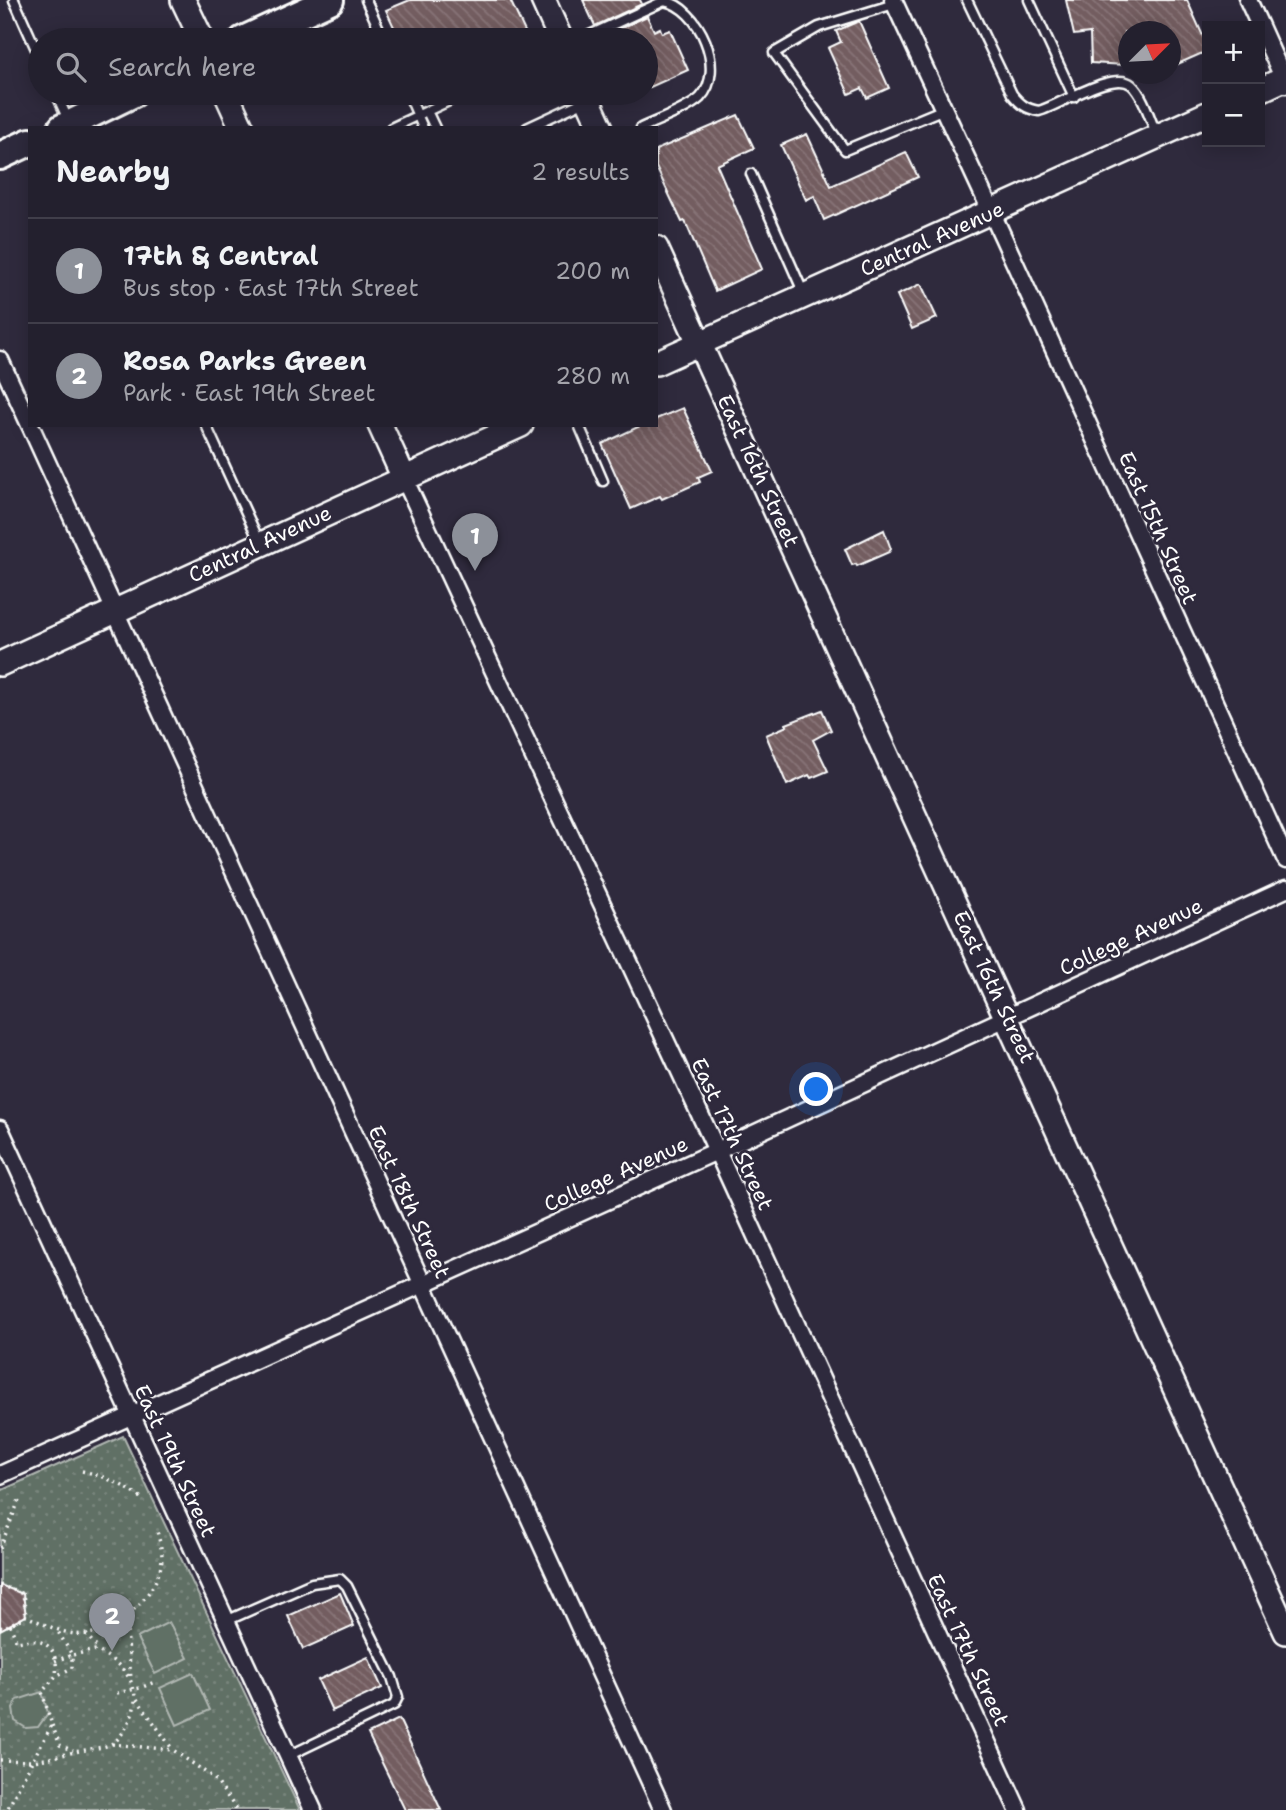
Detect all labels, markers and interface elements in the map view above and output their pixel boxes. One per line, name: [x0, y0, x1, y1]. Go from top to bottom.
north arrow: [1118, 21, 1181, 84]
map controls: [1202, 21, 1265, 147]
button: +: [1202, 21, 1265, 84]
search box: [28, 28, 658, 105]
icon: search: [52, 48, 90, 86]
text: Search here: [108, 49, 257, 84]
button: −: [1202, 84, 1265, 147]
text: Nearby: [56, 151, 171, 192]
text: 2 results: [531, 157, 630, 187]
street label: Central Avenue: [856, 195, 1008, 283]
text: 17th & Central: [123, 238, 319, 273]
text: 1: [74, 256, 84, 286]
text: 200 m: [555, 256, 630, 286]
text: Bus stop · East 17th Street: [123, 273, 419, 303]
text: Rosa Parks Green: [123, 343, 366, 378]
text: 2: [71, 361, 87, 391]
text: 280 m: [555, 361, 630, 391]
text: Park · East 19th Street: [123, 378, 376, 408]
street label: East 16th Street: [710, 390, 806, 552]
street label: East 15th Street: [1112, 447, 1204, 609]
street label: Central Avenue: [184, 499, 336, 589]
pin: 1: [452, 513, 498, 571]
street label: College Avenue: [1055, 892, 1207, 982]
street label: East 16th Street: [946, 906, 1042, 1068]
street label: East 17th Street: [684, 1053, 780, 1215]
your location: [799, 1072, 833, 1106]
street label: East 18th Street: [361, 1121, 457, 1283]
street label: College Avenue: [540, 1130, 692, 1218]
street label: East 19th Street: [127, 1380, 223, 1542]
street label: East 17th Street: [920, 1569, 1016, 1731]
pin: 2: [89, 1593, 135, 1651]

